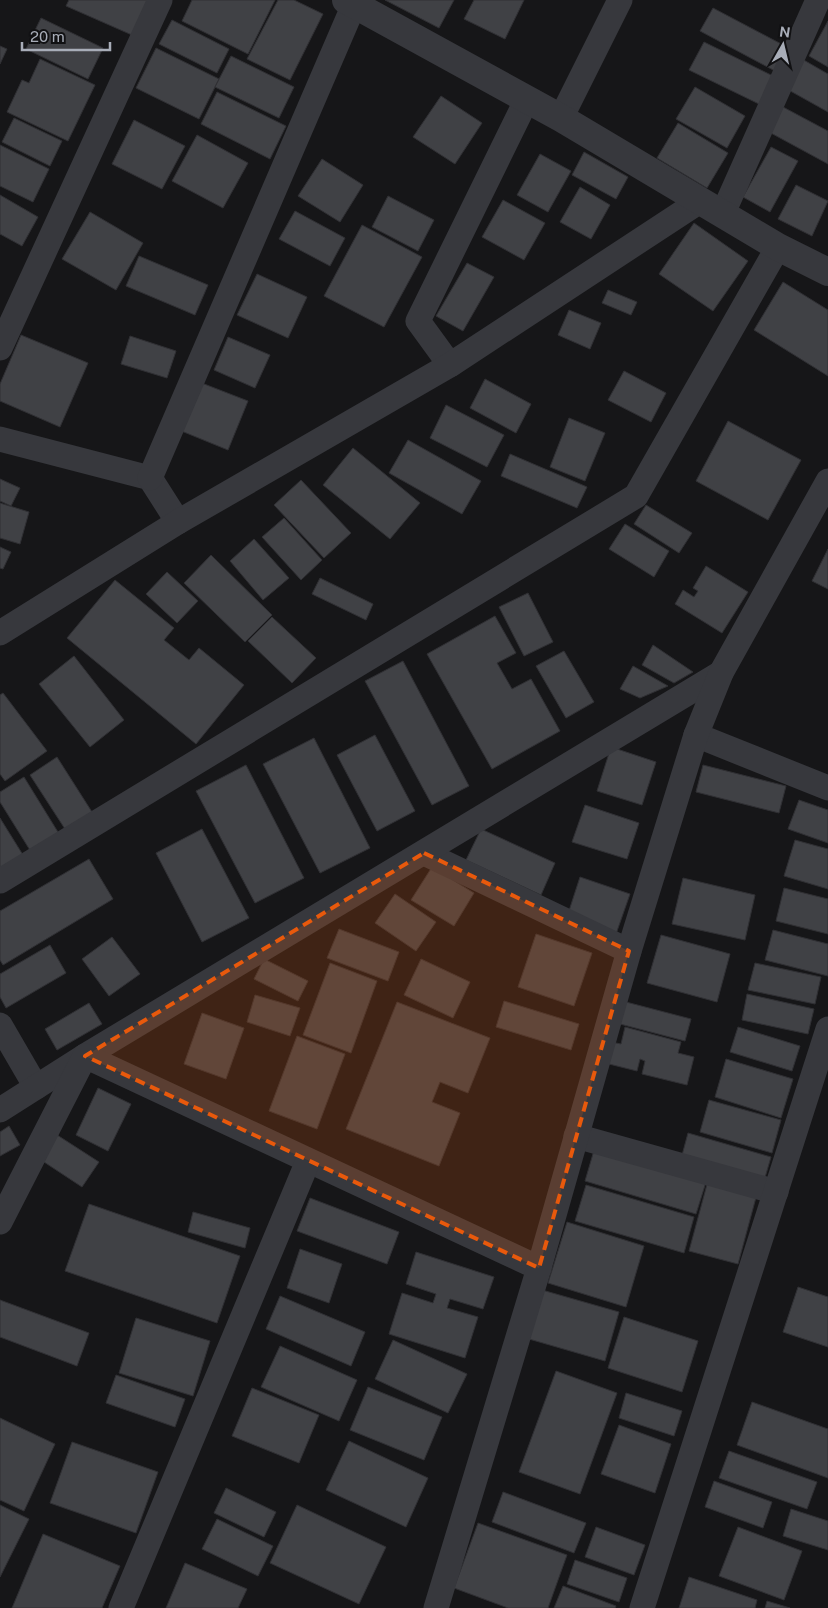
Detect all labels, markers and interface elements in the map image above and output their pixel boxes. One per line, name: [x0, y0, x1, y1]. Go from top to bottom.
scale bar: [22, 20, 110, 52]
north arrow: [758, 20, 808, 70]
text: N: [778, 23, 791, 41]
text: 20 m: [30, 28, 65, 45]

